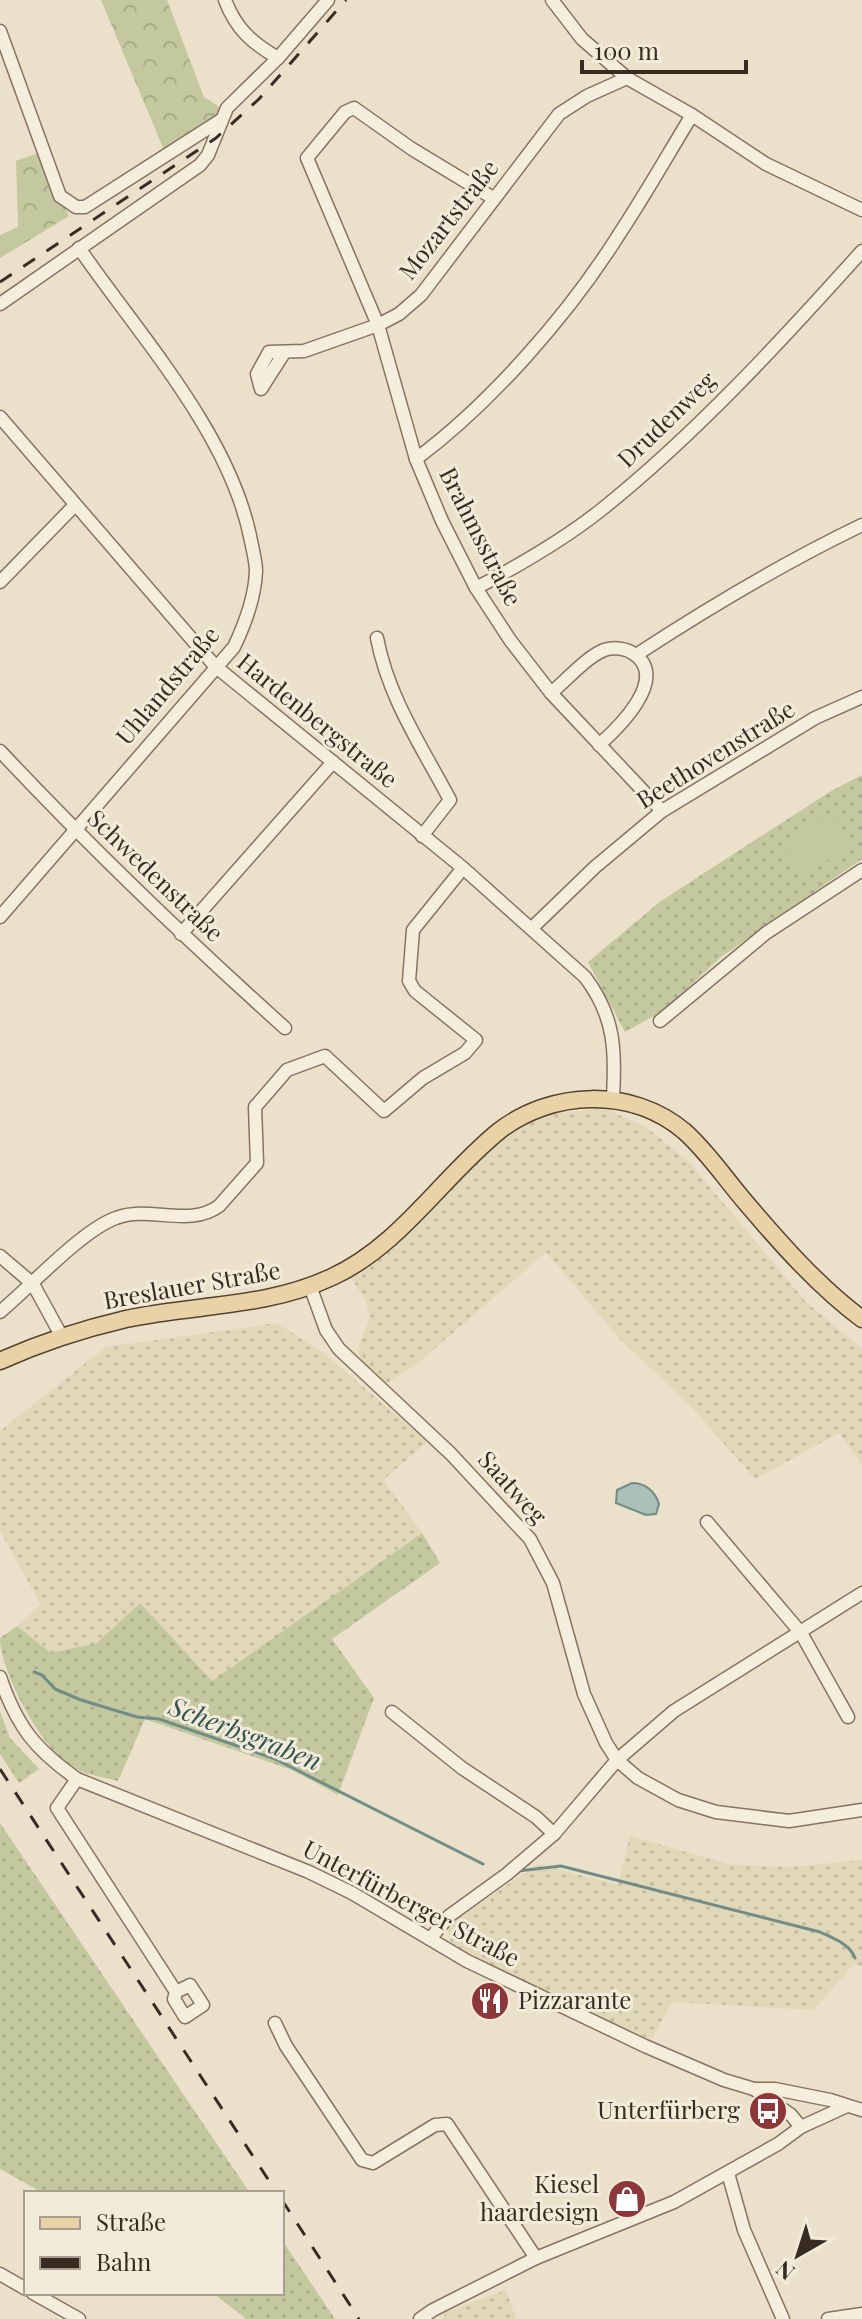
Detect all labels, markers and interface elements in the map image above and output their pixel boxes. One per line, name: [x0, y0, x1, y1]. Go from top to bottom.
scale bar: [582, 24, 746, 74]
text: 100 m: [594, 34, 659, 66]
street label: Mozartstraße: [390, 152, 504, 285]
street label: Drudenweg: [609, 363, 722, 474]
street label: Brahmsstraße: [433, 461, 530, 611]
street label: Uhlandstraße: [108, 619, 225, 751]
street label: Hardenbergstraße: [231, 645, 405, 794]
street label: Beethovenstraße: [630, 692, 800, 815]
street label: Schwedenstraße: [81, 801, 231, 948]
street label: Breslauer Straße: [101, 1253, 283, 1315]
street label: Saatweg: [472, 1443, 555, 1530]
water label: Scherbsgraben: [164, 1687, 326, 1778]
street label: Unterfürberger Straße: [298, 1832, 526, 1973]
restaurant icon: Pizzarante: [469, 1980, 511, 2022]
place label: Pizzarante: [518, 1983, 631, 2015]
bus stop icon: Unterfürberg: [747, 2090, 789, 2132]
place label: Unterfürberg: [597, 2093, 740, 2125]
place label: Kiesel haardesign: [480, 2167, 599, 2227]
shop icon: Kiesel haardesign: [606, 2178, 648, 2220]
legend: [24, 2191, 284, 2295]
text: Straße: [96, 2205, 166, 2237]
north arrow: [758, 2215, 838, 2295]
text: Bahn: [96, 2245, 151, 2277]
text: N: [769, 2255, 800, 2288]

